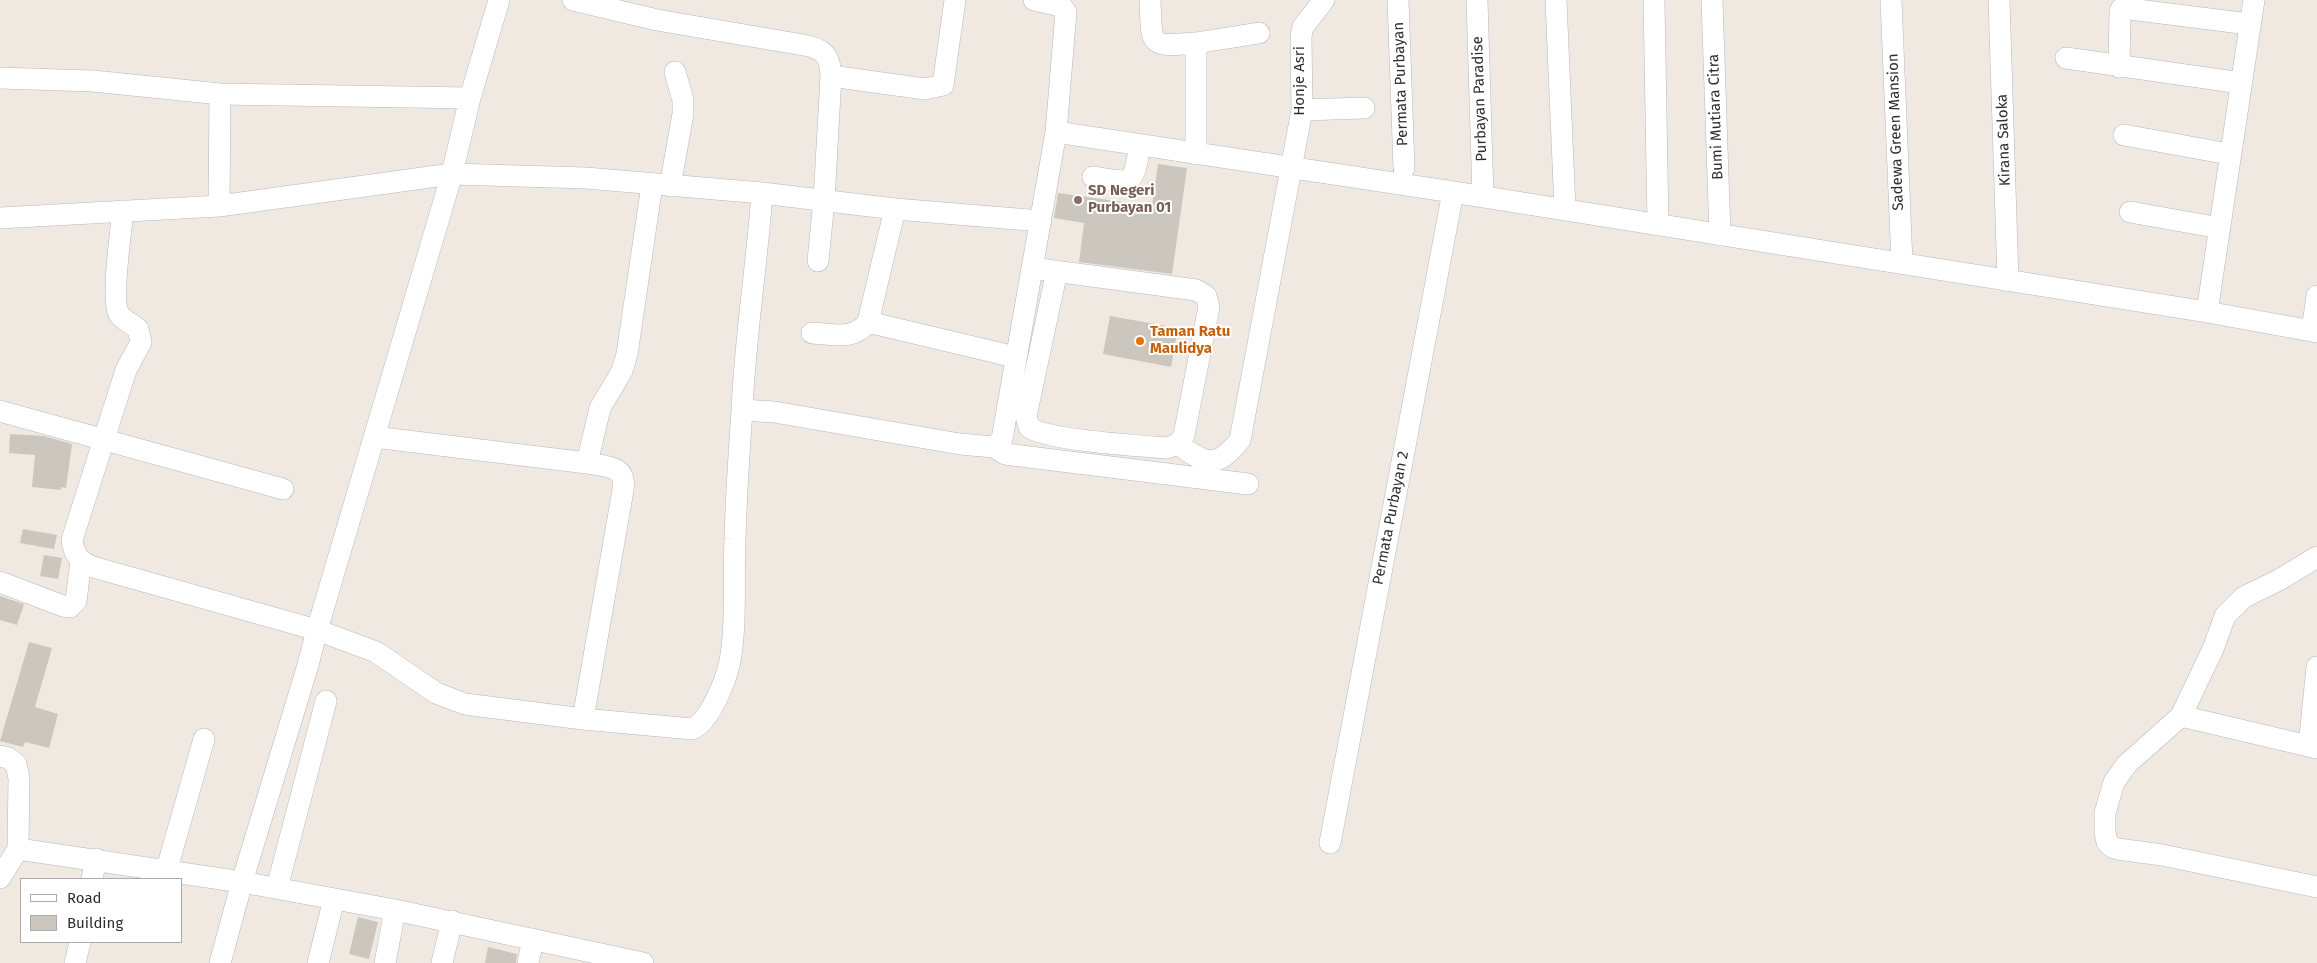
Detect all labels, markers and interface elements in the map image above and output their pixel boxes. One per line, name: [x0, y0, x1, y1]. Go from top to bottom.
street label: Permata Purbayan: [1390, 22, 1412, 146]
street label: Purbayan Paradise: [1469, 36, 1491, 162]
street label: Honje Asri: [1291, 46, 1309, 116]
street label: Sadewa Green Mansion: [1884, 53, 1908, 211]
street label: Bumi Mutiara Citra: [1705, 54, 1727, 180]
street label: Kirana Saloka: [1993, 94, 2015, 186]
place label: SD Negeri Purbayan 01: [1088, 182, 1171, 217]
marker: SD Negeri Purbayan 01: [1072, 194, 1084, 206]
place label: Taman Ratu Maulidya: [1150, 323, 1230, 358]
marker: Taman Ratu Maulidya: [1134, 335, 1146, 347]
street label: Permata Purbayan 2: [1369, 450, 1413, 586]
legend: [20, 878, 182, 943]
text: Road: [67, 889, 102, 907]
text: Building: [67, 914, 123, 932]

